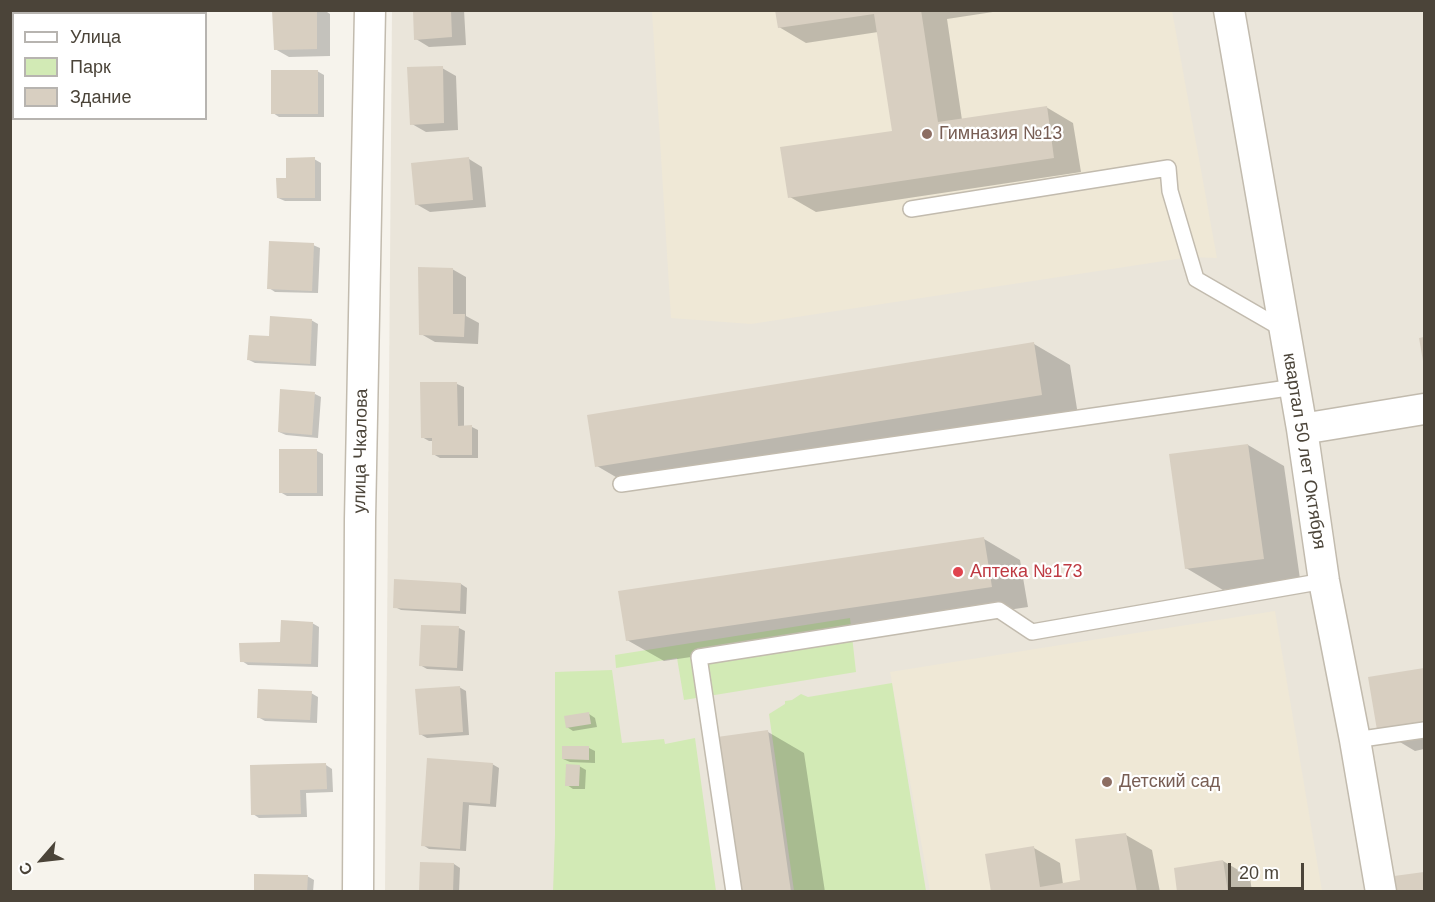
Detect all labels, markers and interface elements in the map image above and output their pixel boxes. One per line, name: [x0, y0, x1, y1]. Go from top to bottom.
legend: [12, 12, 207, 120]
text: Улица: [70, 27, 121, 47]
text: Парк: [70, 57, 111, 77]
text: Здание: [70, 87, 131, 107]
place label: Гимназия №13: [939, 123, 1062, 145]
marker: Гимназия №13: [920, 127, 934, 141]
street label: квартал 50 лет Октября: [1278, 351, 1330, 551]
street label: улица Чкалова: [349, 388, 373, 514]
place label: Аптека №173: [970, 561, 1082, 583]
marker: Аптека №173: [951, 565, 965, 579]
place label: Детский сад: [1119, 771, 1220, 793]
marker: Детский сад: [1100, 775, 1114, 789]
north arrow: [12, 830, 72, 890]
scale bar: [1231, 851, 1308, 889]
text: С: [15, 860, 36, 878]
text: 20 m: [1239, 863, 1279, 883]

